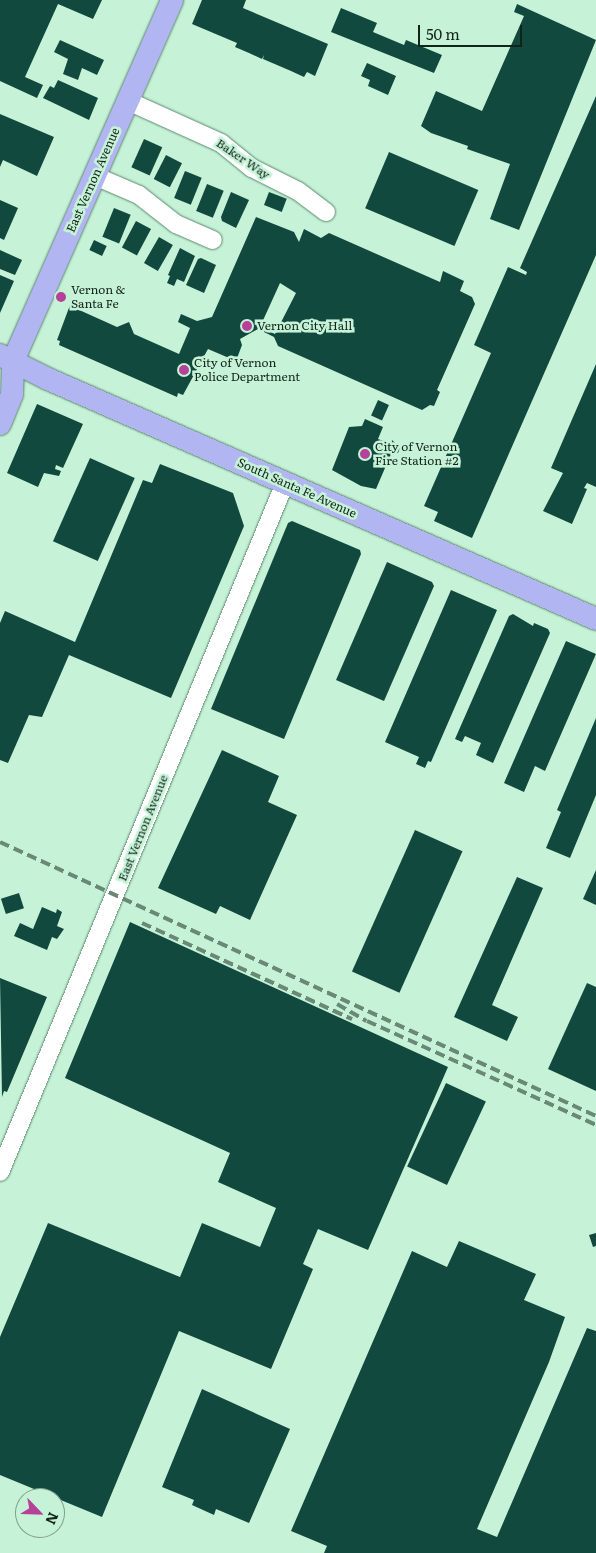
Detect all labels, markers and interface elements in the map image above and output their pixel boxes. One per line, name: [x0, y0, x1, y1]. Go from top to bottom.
scale bar: [421, 15, 525, 47]
text: 50 m: [426, 22, 460, 45]
street label: East Vernon Avenue: [63, 125, 123, 235]
street label: Baker Way: [214, 136, 272, 182]
place label: Vernon & Santa Fe: [71, 283, 125, 311]
marker: Vernon & Santa Fe: [55, 291, 67, 303]
place label: Vernon City Hall: [257, 319, 352, 333]
marker: Vernon City Hall: [241, 320, 253, 332]
place label: City of Vernon Police Department: [194, 356, 300, 384]
marker: City of Vernon Police Department: [178, 364, 190, 376]
place label: City of Vernon Fire Station #2: [375, 440, 459, 468]
marker: City of Vernon Fire Station #2: [359, 448, 371, 460]
street label: South Santa Fe Avenue: [235, 455, 359, 521]
street label: East Vernon Avenue: [115, 773, 171, 883]
north arrow: [15, 1488, 65, 1538]
text: N: [41, 1509, 64, 1528]

